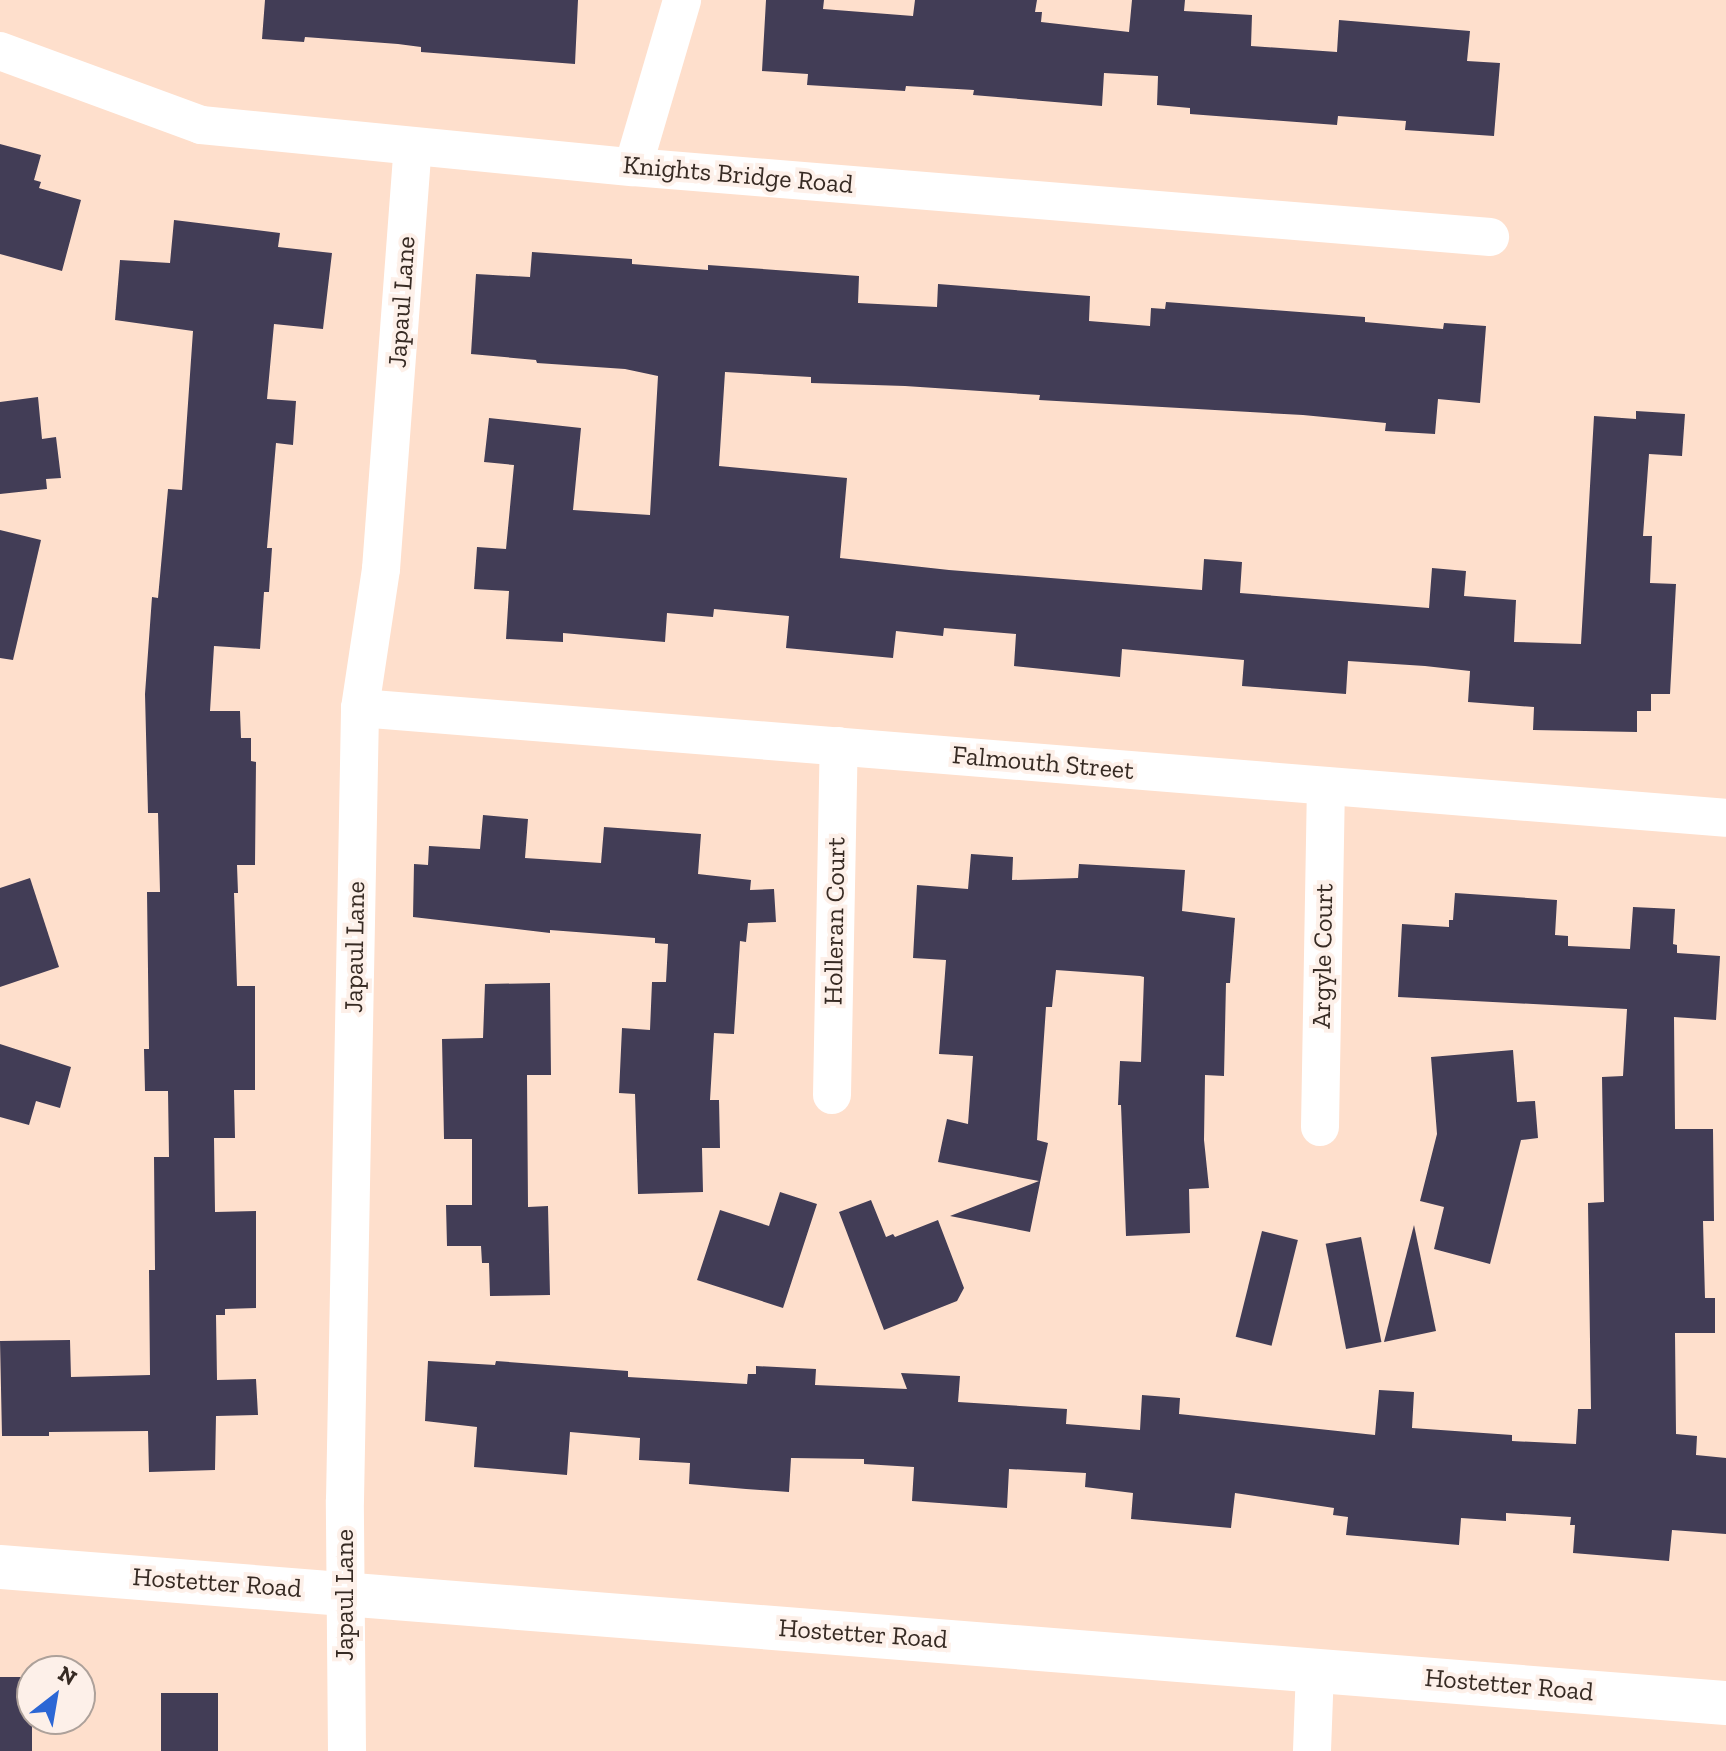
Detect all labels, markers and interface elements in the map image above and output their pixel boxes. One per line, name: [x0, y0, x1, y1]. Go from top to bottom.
street label: Knights Bridge Road: [622, 149, 854, 201]
street label: Japaul Lane: [382, 235, 422, 369]
street label: Falmouth Street: [951, 740, 1135, 786]
street label: Holleran Court: [818, 837, 852, 1005]
street label: Japaul Lane: [338, 881, 372, 1013]
street label: Argyle Court: [1306, 883, 1340, 1029]
street label: Japaul Lane: [329, 1529, 361, 1661]
street label: Hostetter Road: [131, 1562, 303, 1604]
street label: Hostetter Road: [777, 1613, 949, 1655]
north arrow: [16, 1655, 96, 1735]
text: N: [53, 1660, 82, 1692]
street label: Hostetter Road: [1423, 1662, 1595, 1708]

